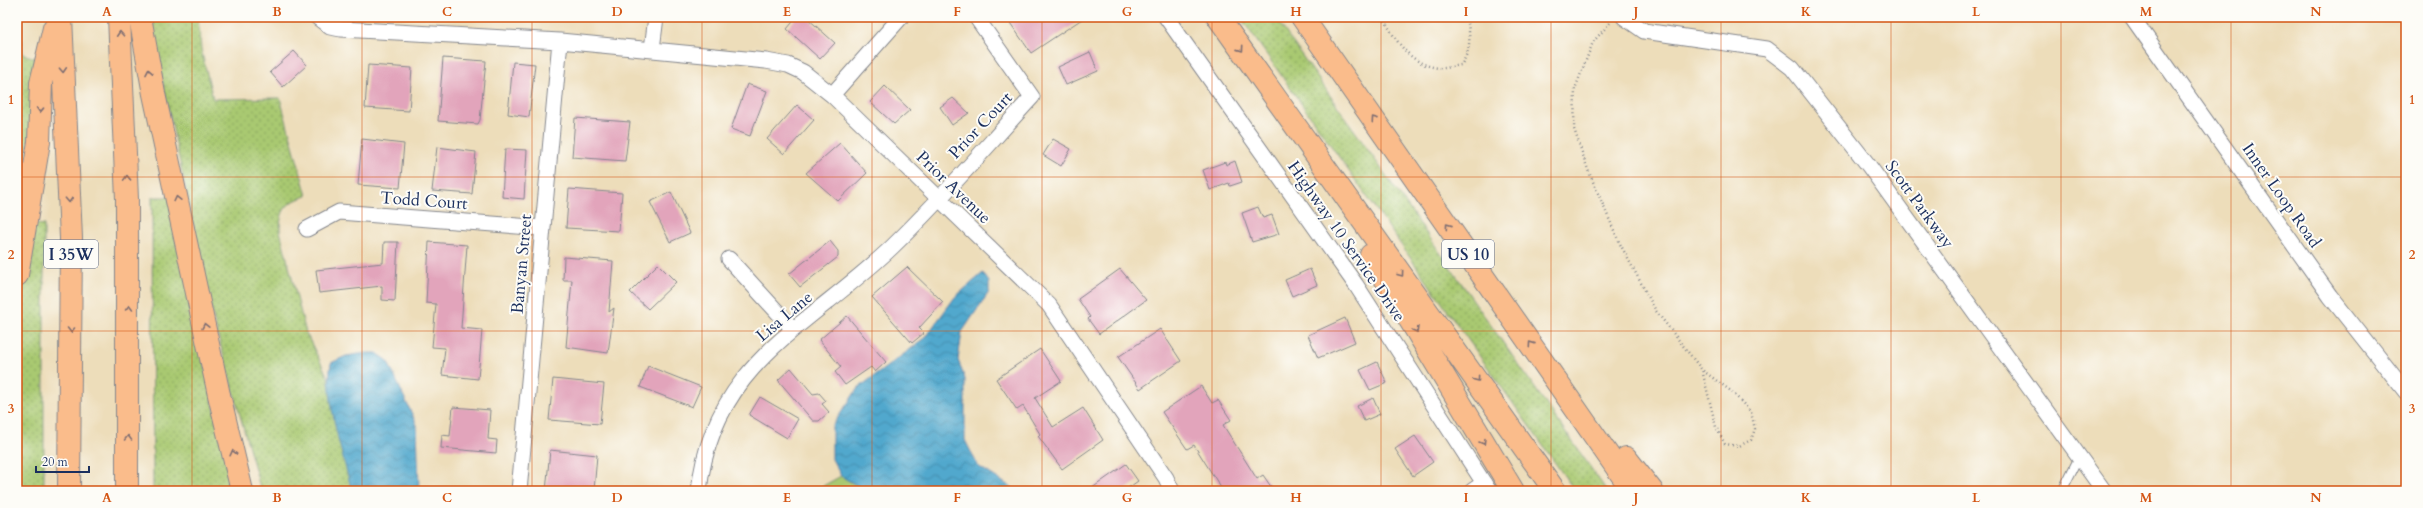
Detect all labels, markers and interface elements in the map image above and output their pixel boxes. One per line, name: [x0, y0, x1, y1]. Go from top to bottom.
text: A: [102, 3, 112, 21]
text: B: [272, 3, 282, 21]
text: C: [442, 3, 452, 21]
text: D: [611, 3, 623, 21]
text: E: [783, 3, 791, 21]
text: F: [953, 3, 961, 21]
text: G: [1122, 3, 1133, 21]
text: H: [1290, 3, 1302, 21]
text: I: [1463, 3, 1469, 21]
text: J: [1632, 3, 1639, 21]
text: K: [1801, 3, 1812, 21]
text: L: [1972, 3, 1981, 21]
text: M: [2140, 3, 2153, 21]
text: N: [2310, 3, 2322, 21]
one-way arrow: [116, 31, 125, 37]
one-way arrow: [1236, 45, 1244, 52]
one-way arrow: [59, 67, 68, 73]
one-way arrow: [146, 69, 154, 75]
street label: Prior Court: [943, 86, 1018, 164]
text: 1: [8, 91, 14, 109]
text: 1: [2409, 91, 2415, 109]
one-way arrow: [35, 107, 44, 113]
one-way arrow: [1372, 117, 1379, 124]
street label: Inner Loop Road: [2237, 138, 2326, 252]
street label: Prior Avenue: [911, 146, 996, 229]
street label: Highway 10 Service Drive: [1282, 156, 1411, 326]
street label: Scott Parkway: [1880, 156, 1959, 253]
one-way arrow: [122, 175, 131, 181]
street label: Todd Court: [380, 186, 469, 215]
one-way arrow: [173, 196, 182, 203]
one-way arrow: [65, 197, 73, 203]
street label: Banyan Street: [506, 213, 537, 315]
one-way arrow: [1445, 223, 1453, 230]
road number: I 35W: [44, 240, 98, 268]
road number: US 10: [1442, 240, 1494, 268]
text: 2: [8, 246, 15, 264]
text: 2: [2409, 246, 2416, 264]
one-way arrow: [1396, 270, 1403, 277]
street label: Lisa Lane: [751, 286, 818, 347]
one-way arrow: [125, 305, 133, 311]
one-way arrow: [201, 323, 209, 329]
one-way arrow: [1412, 326, 1419, 333]
one-way arrow: [67, 327, 75, 333]
one-way arrow: [1528, 341, 1536, 348]
one-way arrow: [1472, 375, 1479, 382]
text: 3: [8, 400, 15, 418]
text: 3: [2409, 400, 2416, 418]
one-way arrow: [124, 435, 132, 441]
one-way arrow: [1479, 438, 1486, 445]
scale bar: [36, 448, 89, 474]
one-way arrow: [229, 450, 238, 457]
text: 20 m: [42, 454, 69, 470]
text: A: [102, 489, 112, 507]
text: B: [272, 489, 282, 507]
text: C: [442, 489, 452, 507]
text: D: [611, 489, 623, 507]
text: E: [783, 489, 791, 507]
text: F: [953, 489, 961, 507]
text: G: [1122, 489, 1133, 507]
text: H: [1290, 489, 1302, 507]
text: I: [1463, 489, 1469, 507]
text: J: [1632, 489, 1639, 507]
text: K: [1801, 489, 1812, 507]
text: L: [1972, 489, 1981, 507]
text: M: [2140, 489, 2153, 507]
text: N: [2310, 489, 2322, 507]

